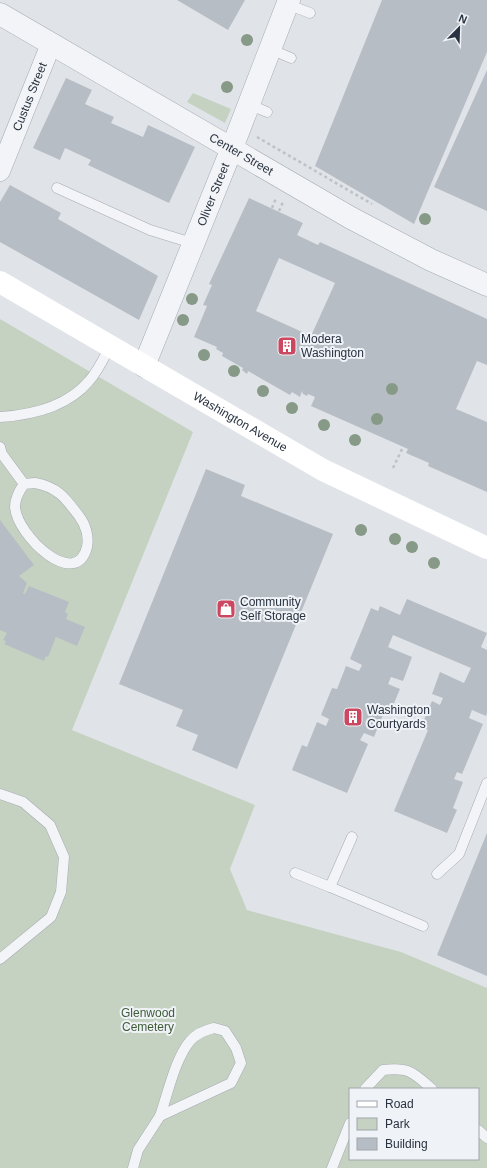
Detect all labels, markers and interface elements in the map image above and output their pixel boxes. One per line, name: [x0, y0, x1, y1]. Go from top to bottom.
north arrow: [439, 8, 479, 48]
text: N: [457, 12, 469, 26]
street label: Custus Street: [10, 60, 50, 133]
street label: Center Street: [207, 130, 276, 179]
street label: Oliver Street: [194, 160, 232, 228]
place label: Modera Washington: [301, 332, 364, 360]
building icon: Modera Washington: [276, 335, 298, 357]
street label: Washington Avenue: [191, 389, 290, 455]
place label: Community Self Storage: [240, 595, 306, 623]
shop icon: Community Self Storage: [215, 598, 237, 620]
place label: Washington Courtyards: [367, 703, 430, 731]
building icon: Washington Courtyards: [342, 706, 364, 728]
park label: Glenwood Cemetery: [121, 1006, 175, 1034]
legend: [349, 1088, 479, 1160]
text: Road: [385, 1097, 414, 1111]
text: Park: [385, 1117, 411, 1131]
text: Building: [385, 1137, 428, 1151]

